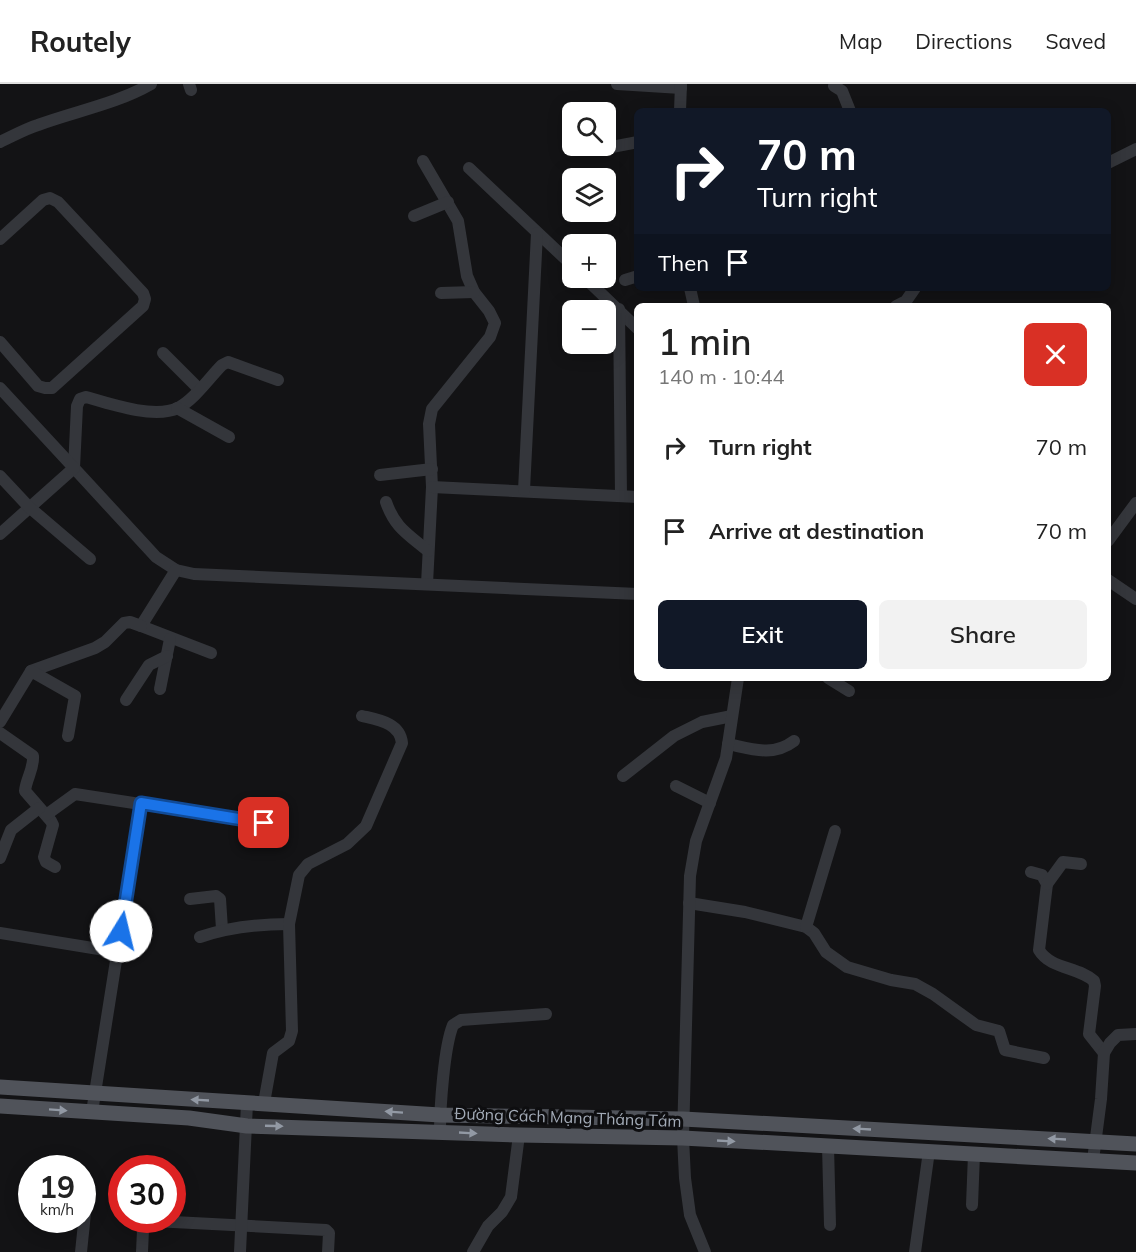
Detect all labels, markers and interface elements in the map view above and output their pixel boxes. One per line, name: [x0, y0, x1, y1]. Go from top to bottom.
text: Routely: [30, 24, 131, 59]
text: Map: [839, 28, 882, 54]
text: Directions: [915, 28, 1012, 54]
text: Saved: [1045, 28, 1106, 54]
map controls: [562, 102, 616, 354]
button: search: [562, 102, 616, 156]
text: 70 m: [757, 128, 857, 181]
icon: right: [658, 132, 736, 210]
button: layers: [562, 168, 616, 222]
text: Turn right: [757, 180, 877, 214]
button: +: [562, 234, 616, 288]
icon: arrive: [721, 246, 754, 279]
text: Then: [658, 249, 709, 277]
button: −: [562, 300, 616, 354]
text: 1 min: [658, 319, 752, 364]
button: close: [1024, 323, 1087, 386]
text: 140 m · 10:44: [658, 364, 784, 389]
icon: right: [658, 431, 691, 464]
text: Turn right: [709, 433, 812, 461]
text: 70 m: [1036, 433, 1087, 461]
icon: arrive: [658, 515, 691, 548]
text: Arrive at destination: [709, 517, 924, 545]
text: 70 m: [1036, 517, 1087, 545]
button: Exit: [658, 600, 867, 669]
button: Share: [879, 600, 1087, 669]
pin: [238, 797, 289, 848]
icon: arrive: [247, 806, 280, 839]
position arrow: [89, 899, 153, 963]
one-way arrow: [190, 1096, 209, 1105]
street label: Đường Cách Mạng Tháng Tám: [454, 1103, 682, 1131]
one-way arrow: [49, 1105, 68, 1114]
one-way arrow: [385, 1107, 404, 1116]
one-way arrow: [264, 1122, 283, 1131]
one-way arrow: [852, 1124, 871, 1133]
one-way arrow: [459, 1128, 478, 1137]
one-way arrow: [1047, 1134, 1066, 1144]
one-way arrow: [717, 1136, 736, 1145]
speed limit sign: 30: [108, 1155, 186, 1233]
text: 19: [39, 1168, 75, 1206]
text: km/h: [40, 1200, 74, 1219]

